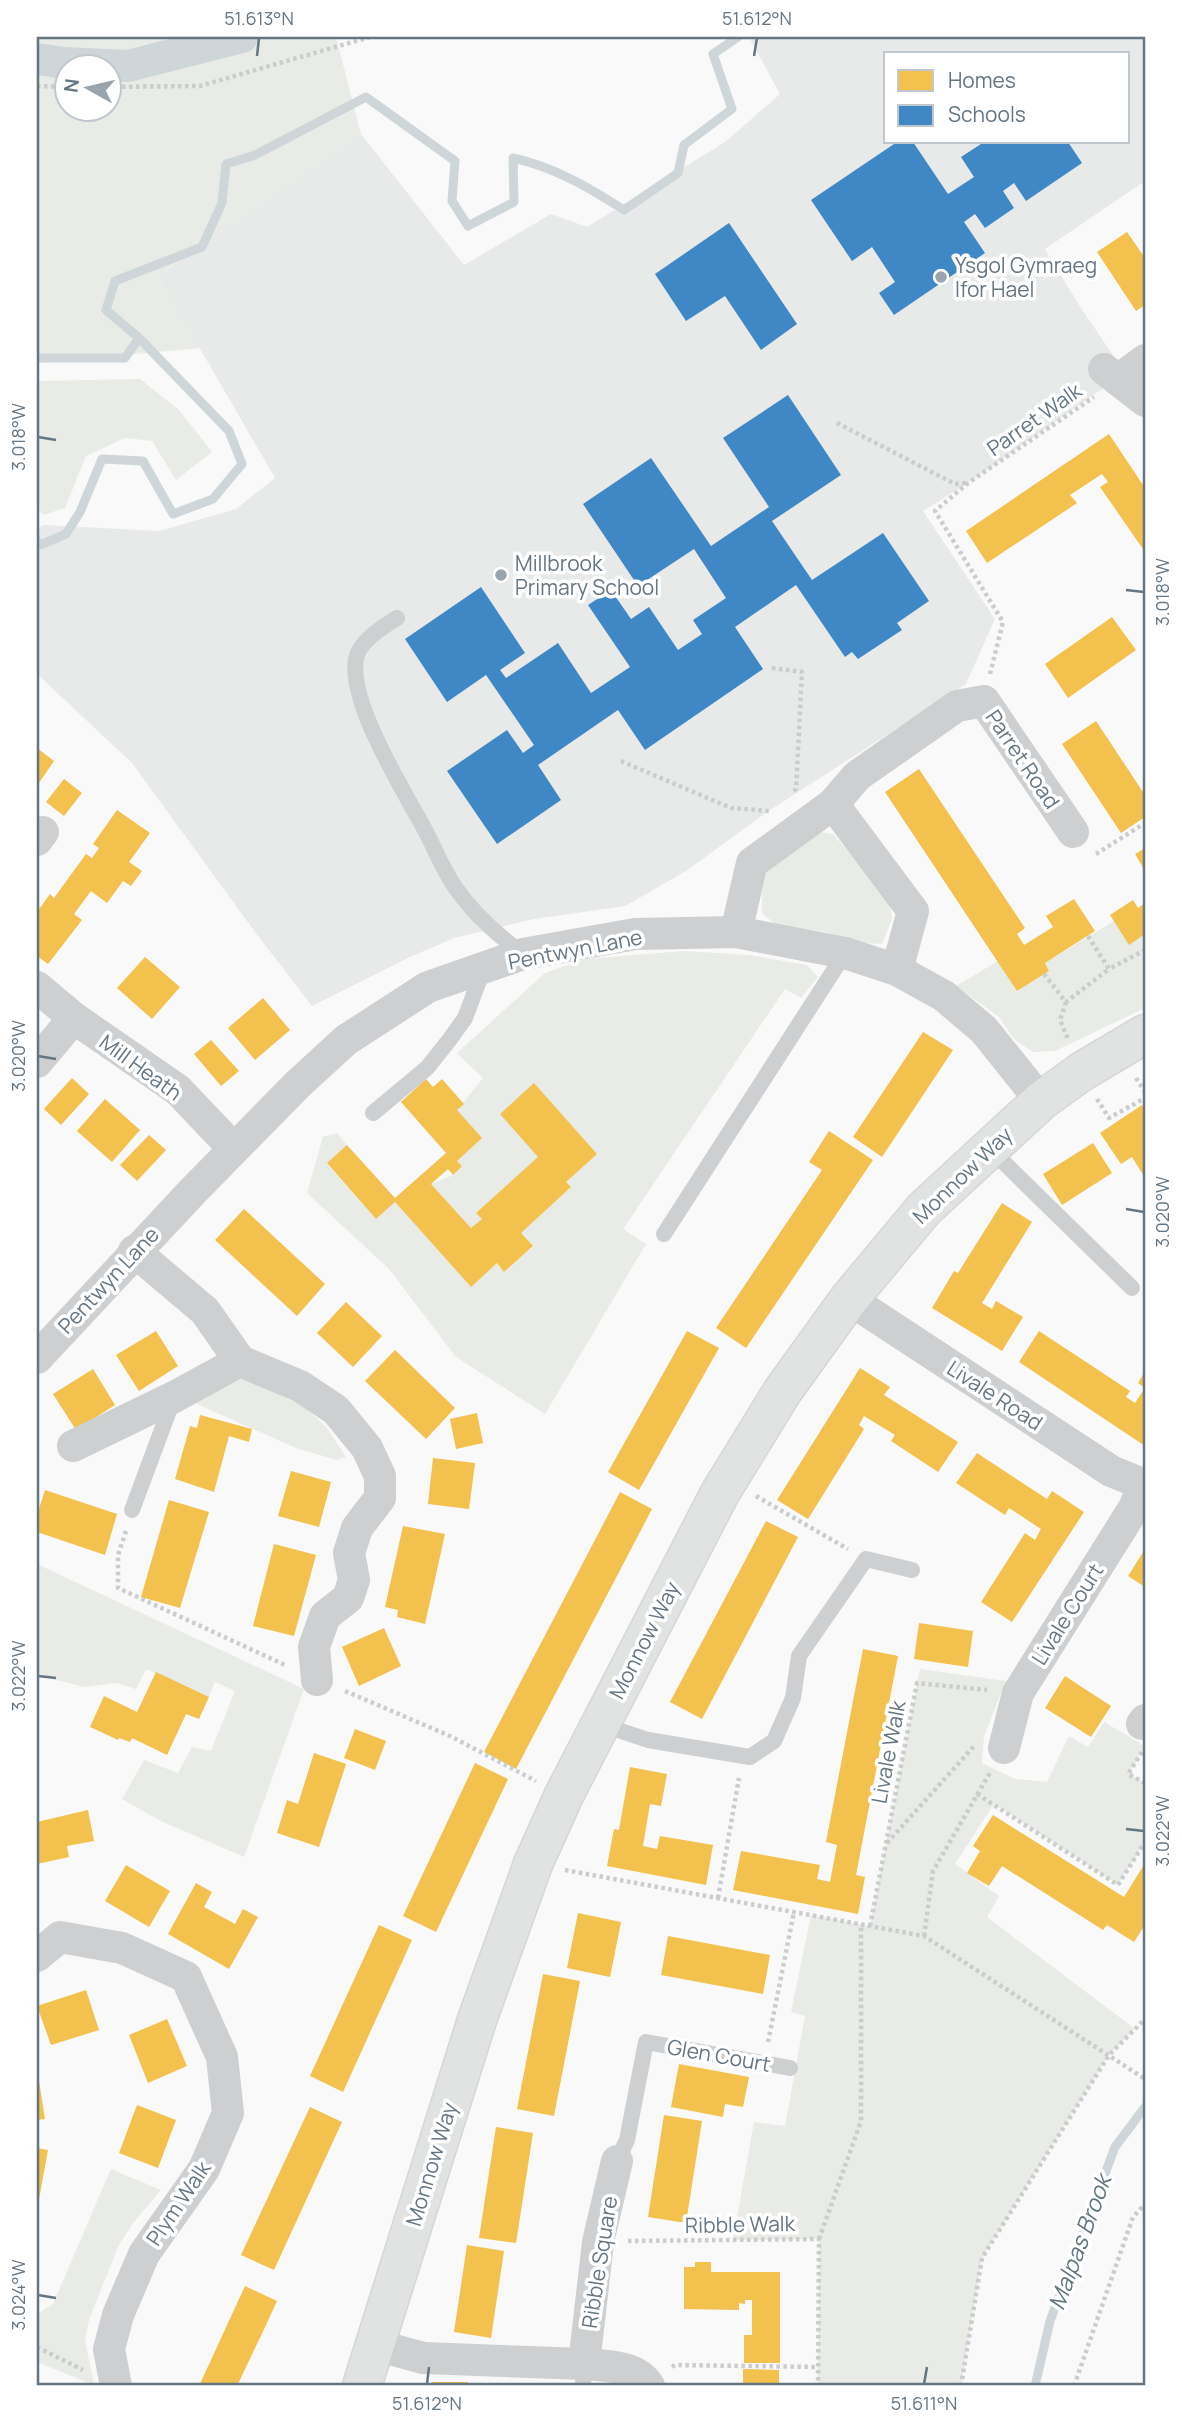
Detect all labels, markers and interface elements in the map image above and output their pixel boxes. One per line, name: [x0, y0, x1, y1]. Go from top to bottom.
text: 51.613°N: [224, 6, 294, 30]
text: 51.612°N: [722, 6, 792, 30]
north arrow: [52, 52, 122, 122]
legend: [884, 52, 1130, 144]
text: Homes: [948, 66, 1016, 94]
text: N: [57, 77, 85, 94]
text: Schools: [948, 100, 1026, 128]
place label: Ysgol Gymraeg Ifor Hael: [955, 251, 1097, 303]
marker: Ysgol Gymraeg Ifor Hael: [933, 269, 949, 285]
street label: Parret Walk: [981, 376, 1087, 462]
text: 3.018°W: [6, 403, 30, 471]
place label: Millbrook Primary School: [515, 549, 659, 601]
text: 3.018°W: [1150, 558, 1174, 626]
marker: Millbrook Primary School: [493, 567, 509, 583]
street label: Parret Road: [980, 704, 1066, 814]
street label: Pentwyn Lane: [505, 922, 645, 976]
text: 3.020°W: [6, 1020, 30, 1092]
street label: Mill Heath: [94, 1028, 188, 1106]
street label: Monnow Way: [906, 1120, 1018, 1230]
text: 3.020°W: [1150, 1176, 1174, 1248]
street label: Pentwyn Lane: [51, 1221, 165, 1339]
street label: Livale Road: [942, 1354, 1048, 1436]
street label: Livale Court: [1025, 1558, 1109, 1670]
street label: Monnow Way: [602, 1577, 686, 1703]
text: 3.022°W: [6, 1640, 30, 1711]
street label: Livale Walk: [864, 1698, 912, 1806]
text: 3.022°W: [1150, 1795, 1174, 1866]
street label: Glen Court: [665, 2032, 773, 2078]
street label: Monnow Way: [399, 2099, 463, 2229]
street label: Plym Walk: [139, 2155, 217, 2251]
water label: Malpas Brook: [1040, 2167, 1119, 2314]
street label: Ribble Square: [575, 2194, 623, 2330]
street label: Ribble Walk: [685, 2209, 796, 2239]
text: 3.024°W: [6, 2259, 30, 2330]
text: 51.612°N: [392, 2391, 462, 2415]
text: 51.611°N: [891, 2391, 957, 2415]

